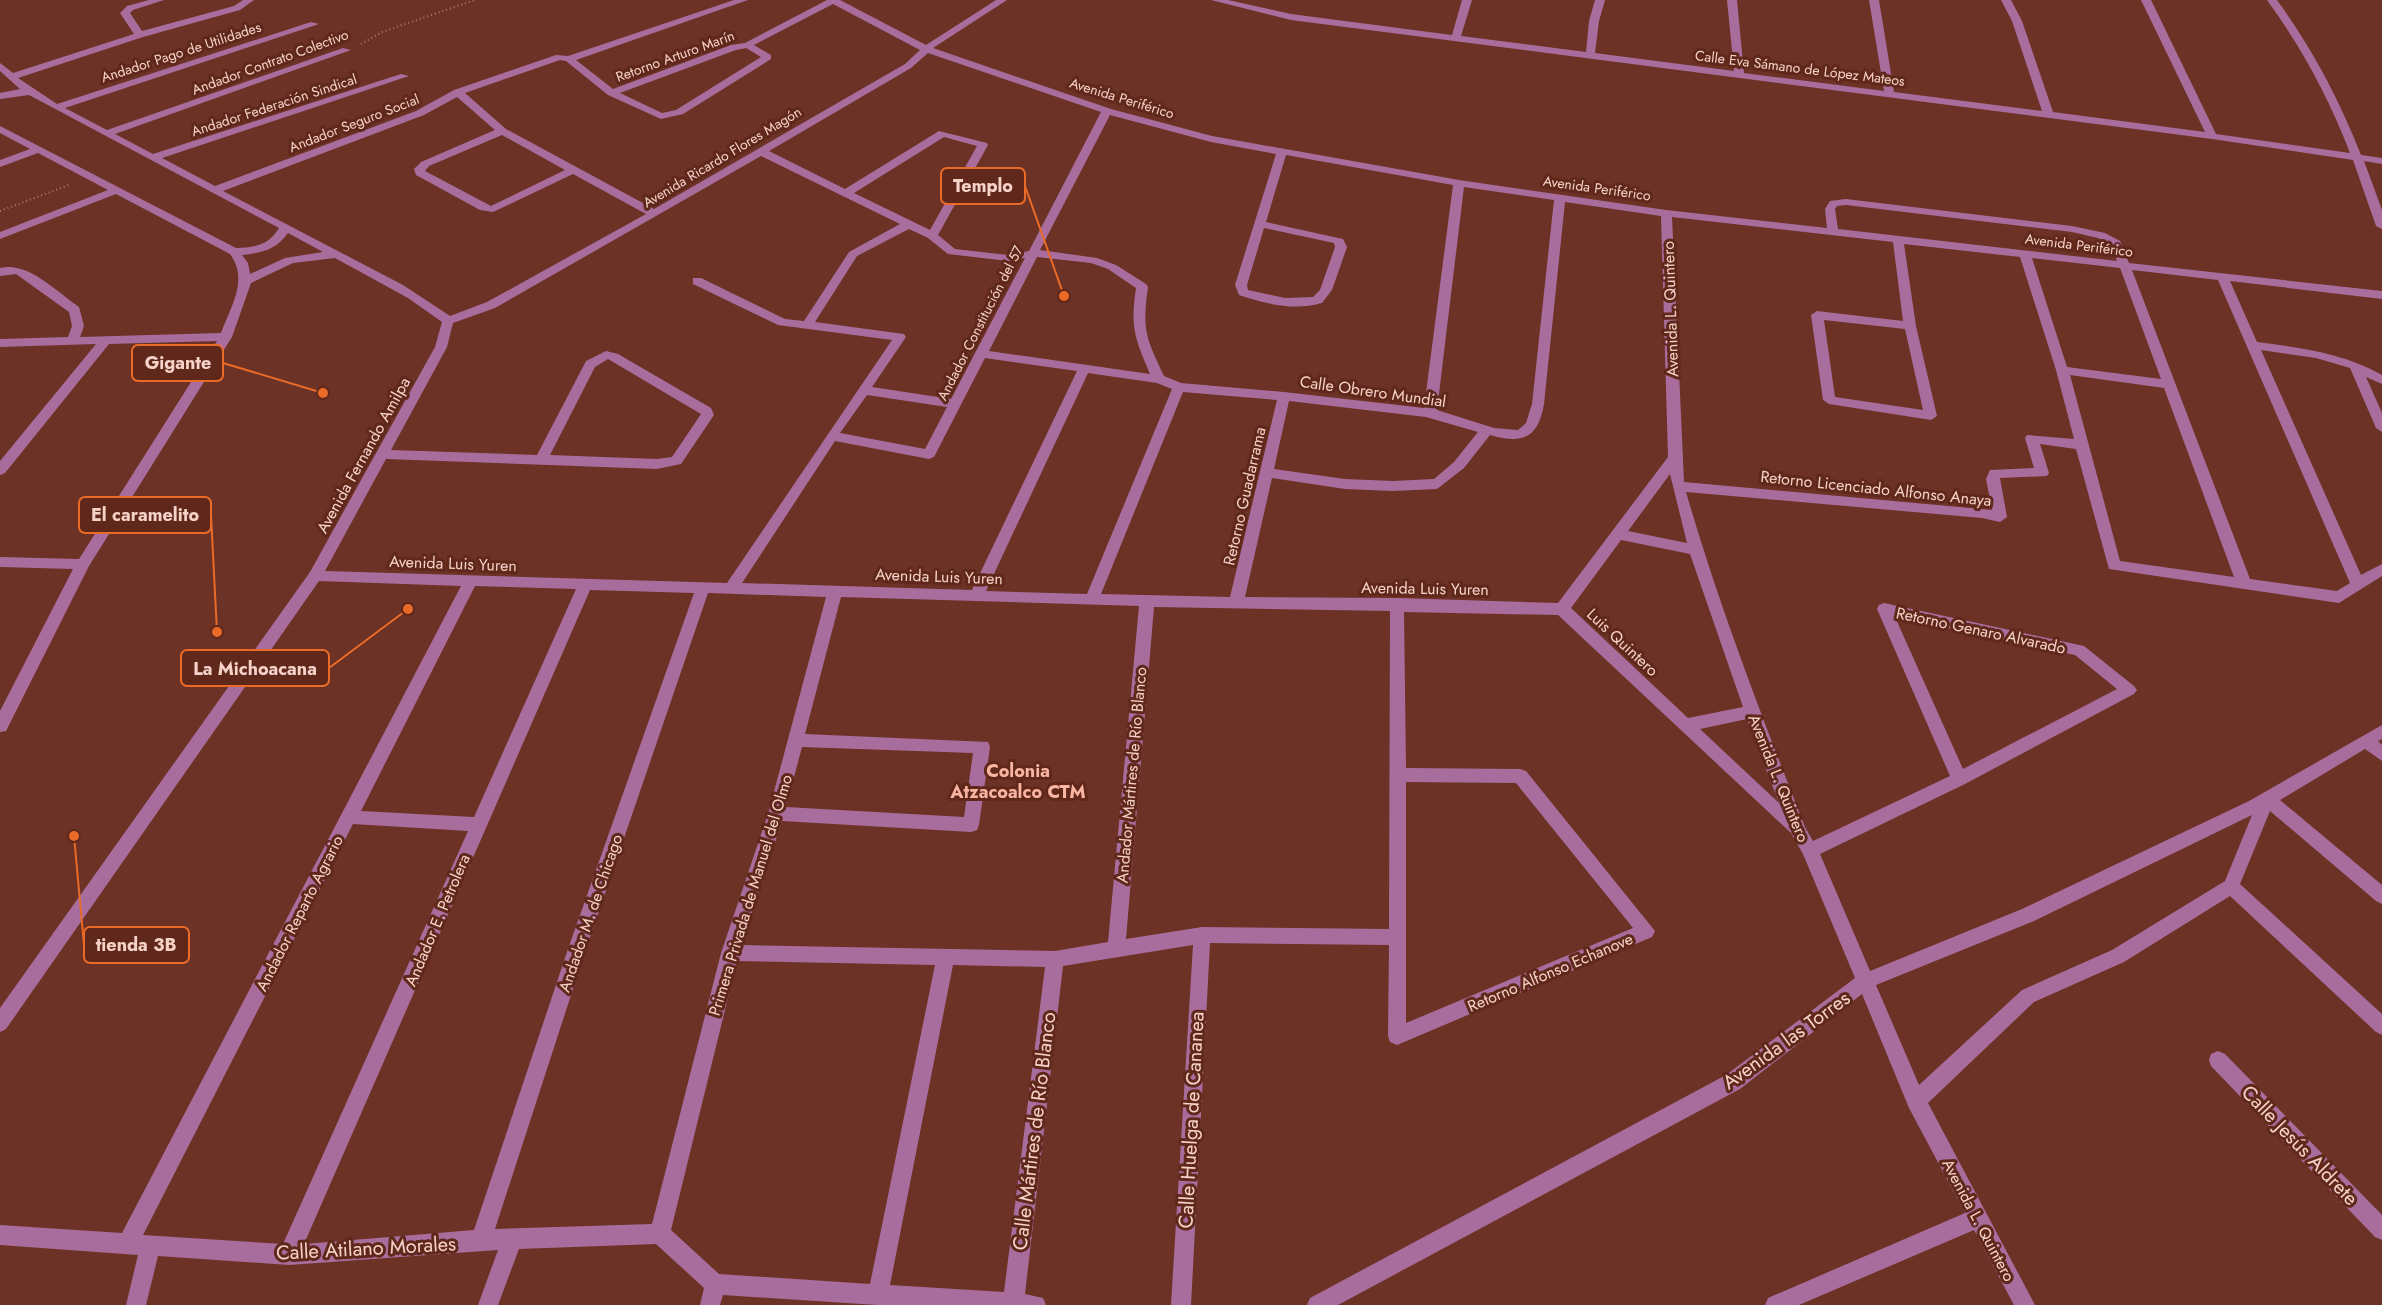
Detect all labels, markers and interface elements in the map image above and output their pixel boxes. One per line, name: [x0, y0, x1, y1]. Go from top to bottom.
street label: Andador Pago de Utilidades: [98, 17, 264, 87]
street label: Andador Contrato Colectivo: [189, 24, 352, 100]
street label: Retorno Arturo Marín: [613, 25, 737, 87]
street label: Calle Eva Sámano de López Mateos: [1694, 45, 1906, 91]
street label: Andador Federación Sindical: [189, 69, 359, 141]
street label: Avenida Periférico: [1067, 73, 1177, 124]
street label: Andador Seguro Social: [286, 89, 422, 157]
street label: Avenida Ricardo Flores Magón: [639, 102, 805, 212]
callout: Templo: [941, 168, 1025, 204]
street label: Avenida Periférico: [1542, 171, 1652, 206]
text: Templo: [953, 173, 1013, 199]
street label: Avenida Periférico: [2024, 228, 2134, 262]
street label: Avenida L. Quintero: [1657, 240, 1684, 377]
street label: Andador Constitución del 57: [932, 242, 1028, 404]
callout: Gigante: [132, 345, 223, 381]
text: Gigante: [145, 350, 211, 376]
street label: Calle Obrero Mundial: [1298, 370, 1448, 413]
street label: Avenida Fernando Amilpa: [311, 373, 416, 537]
street label: Retorno Guadarrama: [1217, 425, 1272, 568]
street label: Retorno Licenciado Alfonso Anaya: [1759, 465, 1993, 512]
callout: El caramelito: [79, 497, 211, 533]
text: El caramelito: [91, 502, 199, 528]
street label: Avenida Luis Yuren: [389, 550, 517, 577]
street label: Avenida Luis Yuren: [875, 563, 1003, 590]
street label: Avenida Luis Yuren: [1361, 576, 1489, 601]
street label: Retorno Genaro Alvarado: [1894, 601, 2068, 660]
street label: Luis Quintero: [1582, 603, 1664, 682]
callout: La Michoacana: [181, 650, 329, 686]
text: La Michoacana: [193, 656, 317, 682]
street label: Andador Mártires de Río Blanco: [1111, 666, 1152, 884]
street label: Avenida L. Quintero: [1742, 711, 1815, 846]
district label: Colonia Atzacoalco CTM: [949, 758, 1086, 805]
street label: Primera Privada de Manuel del Olmo: [703, 772, 798, 1019]
street label: Andador Reparto Agrario: [250, 831, 349, 995]
street label: Andador M. de Chicago: [553, 831, 628, 995]
street label: Andador E. Petrolera: [399, 850, 476, 990]
callout: tienda 3B: [84, 927, 189, 963]
street label: Retorno Alfonso Echanove: [1464, 927, 1636, 1018]
text: tienda 3B: [96, 932, 176, 958]
street label: Avenida las Torres: [1716, 984, 1856, 1097]
street label: Calle Mártires de Río Blanco: [1005, 1010, 1064, 1252]
street label: Calle Huelga de Cananea: [1171, 1011, 1212, 1229]
street label: Calle Jesús Aldrete: [2234, 1079, 2365, 1212]
street label: Avenida L. Quintero: [1936, 1155, 2021, 1286]
street label: Calle Atilano Morales: [275, 1229, 457, 1268]

